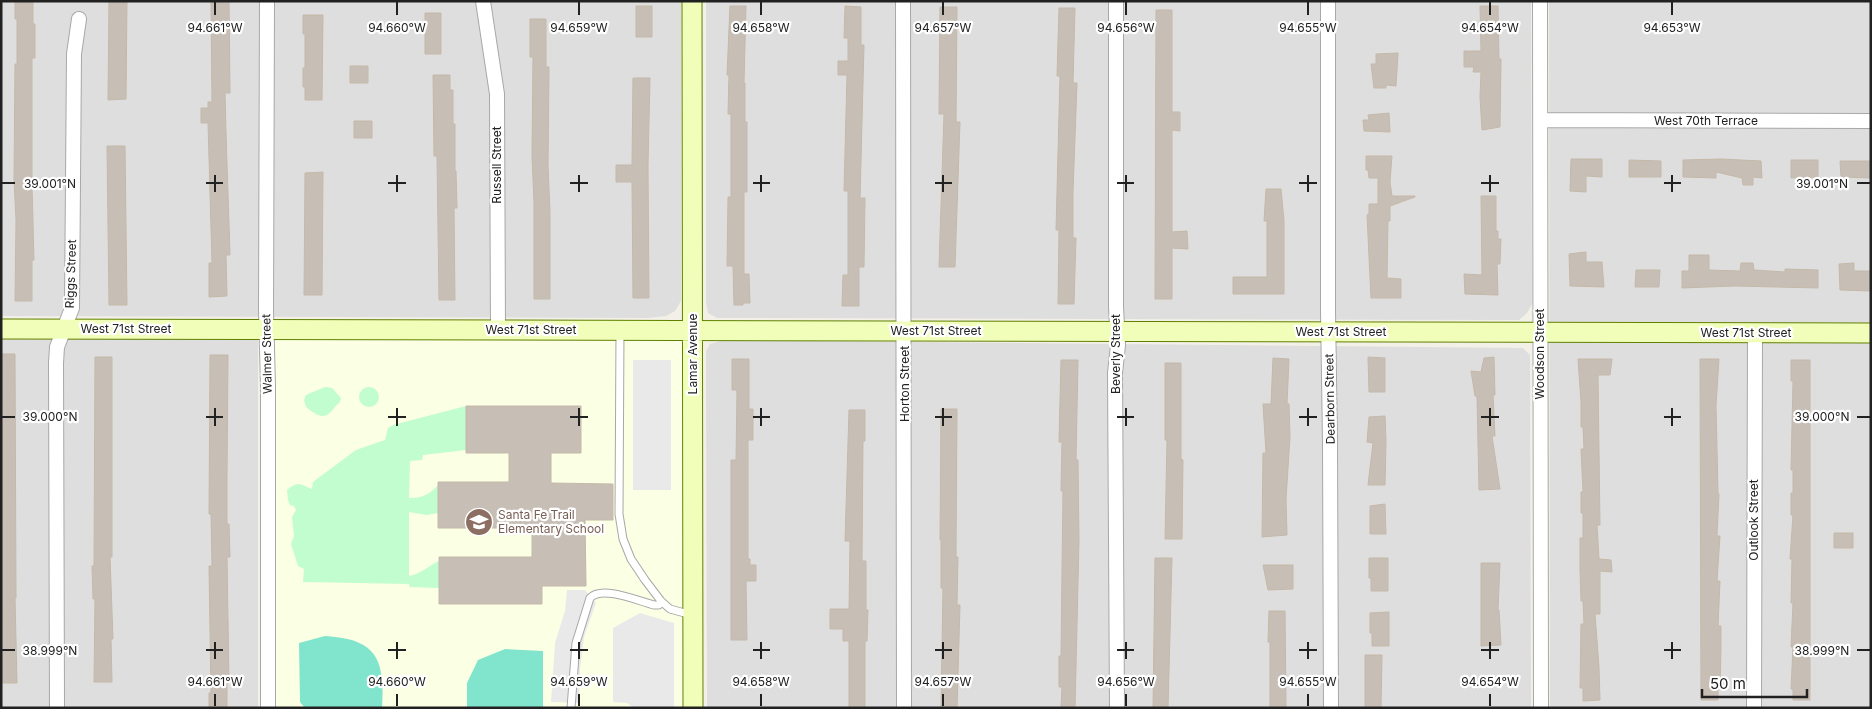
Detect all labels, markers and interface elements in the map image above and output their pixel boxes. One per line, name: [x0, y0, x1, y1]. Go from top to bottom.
text: 94.661°W: [188, 20, 243, 35]
text: 94.660°W: [368, 20, 426, 35]
text: 94.659°W: [550, 20, 608, 35]
text: 94.658°W: [732, 20, 790, 35]
text: 94.657°W: [915, 20, 972, 35]
text: 94.656°W: [1097, 20, 1155, 35]
text: 94.655°W: [1279, 20, 1337, 35]
text: 94.654°W: [1461, 20, 1519, 35]
text: 94.653°W: [1643, 20, 1701, 35]
street label: West 70th Terrace: [1654, 113, 1758, 128]
street label: Russell Street: [489, 126, 504, 204]
text: 39.001°N: [24, 176, 76, 191]
text: 39.001°N: [1796, 176, 1848, 191]
street label: Riggs Street: [62, 239, 79, 309]
street label: Woodson Street: [1532, 309, 1547, 399]
street label: Walmer Street: [258, 314, 275, 394]
street label: Lamar Avenue: [685, 314, 700, 394]
street label: Beverly Street: [1108, 314, 1123, 394]
street label: West 71st Street: [80, 321, 172, 336]
street label: West 71st Street: [485, 322, 577, 337]
street label: West 71st Street: [890, 323, 982, 338]
street label: West 71st Street: [1295, 324, 1387, 339]
street label: West 71st Street: [1700, 325, 1792, 340]
street label: Horton Street: [897, 346, 912, 422]
street label: Dearborn Street: [1321, 353, 1338, 445]
text: 39.000°N: [23, 409, 77, 424]
text: 39.000°N: [1795, 409, 1849, 424]
street label: Outlook Street: [1746, 479, 1761, 561]
school or university icon: Santa Fe Trail Elementary School: [464, 507, 494, 537]
place label: Santa Fe Trail Elementary School: [498, 507, 604, 536]
text: 38.999°N: [23, 643, 77, 658]
text: 38.999°N: [1795, 643, 1849, 658]
scale bar: [1702, 666, 1807, 698]
text: 94.661°W: [188, 674, 243, 689]
text: 94.660°W: [368, 674, 426, 689]
text: 94.659°W: [550, 674, 608, 689]
text: 94.658°W: [732, 674, 790, 689]
text: 94.657°W: [915, 674, 972, 689]
text: 94.656°W: [1097, 674, 1155, 689]
text: 94.655°W: [1279, 674, 1337, 689]
text: 94.654°W: [1461, 674, 1519, 689]
text: 50 m: [1710, 674, 1746, 693]

